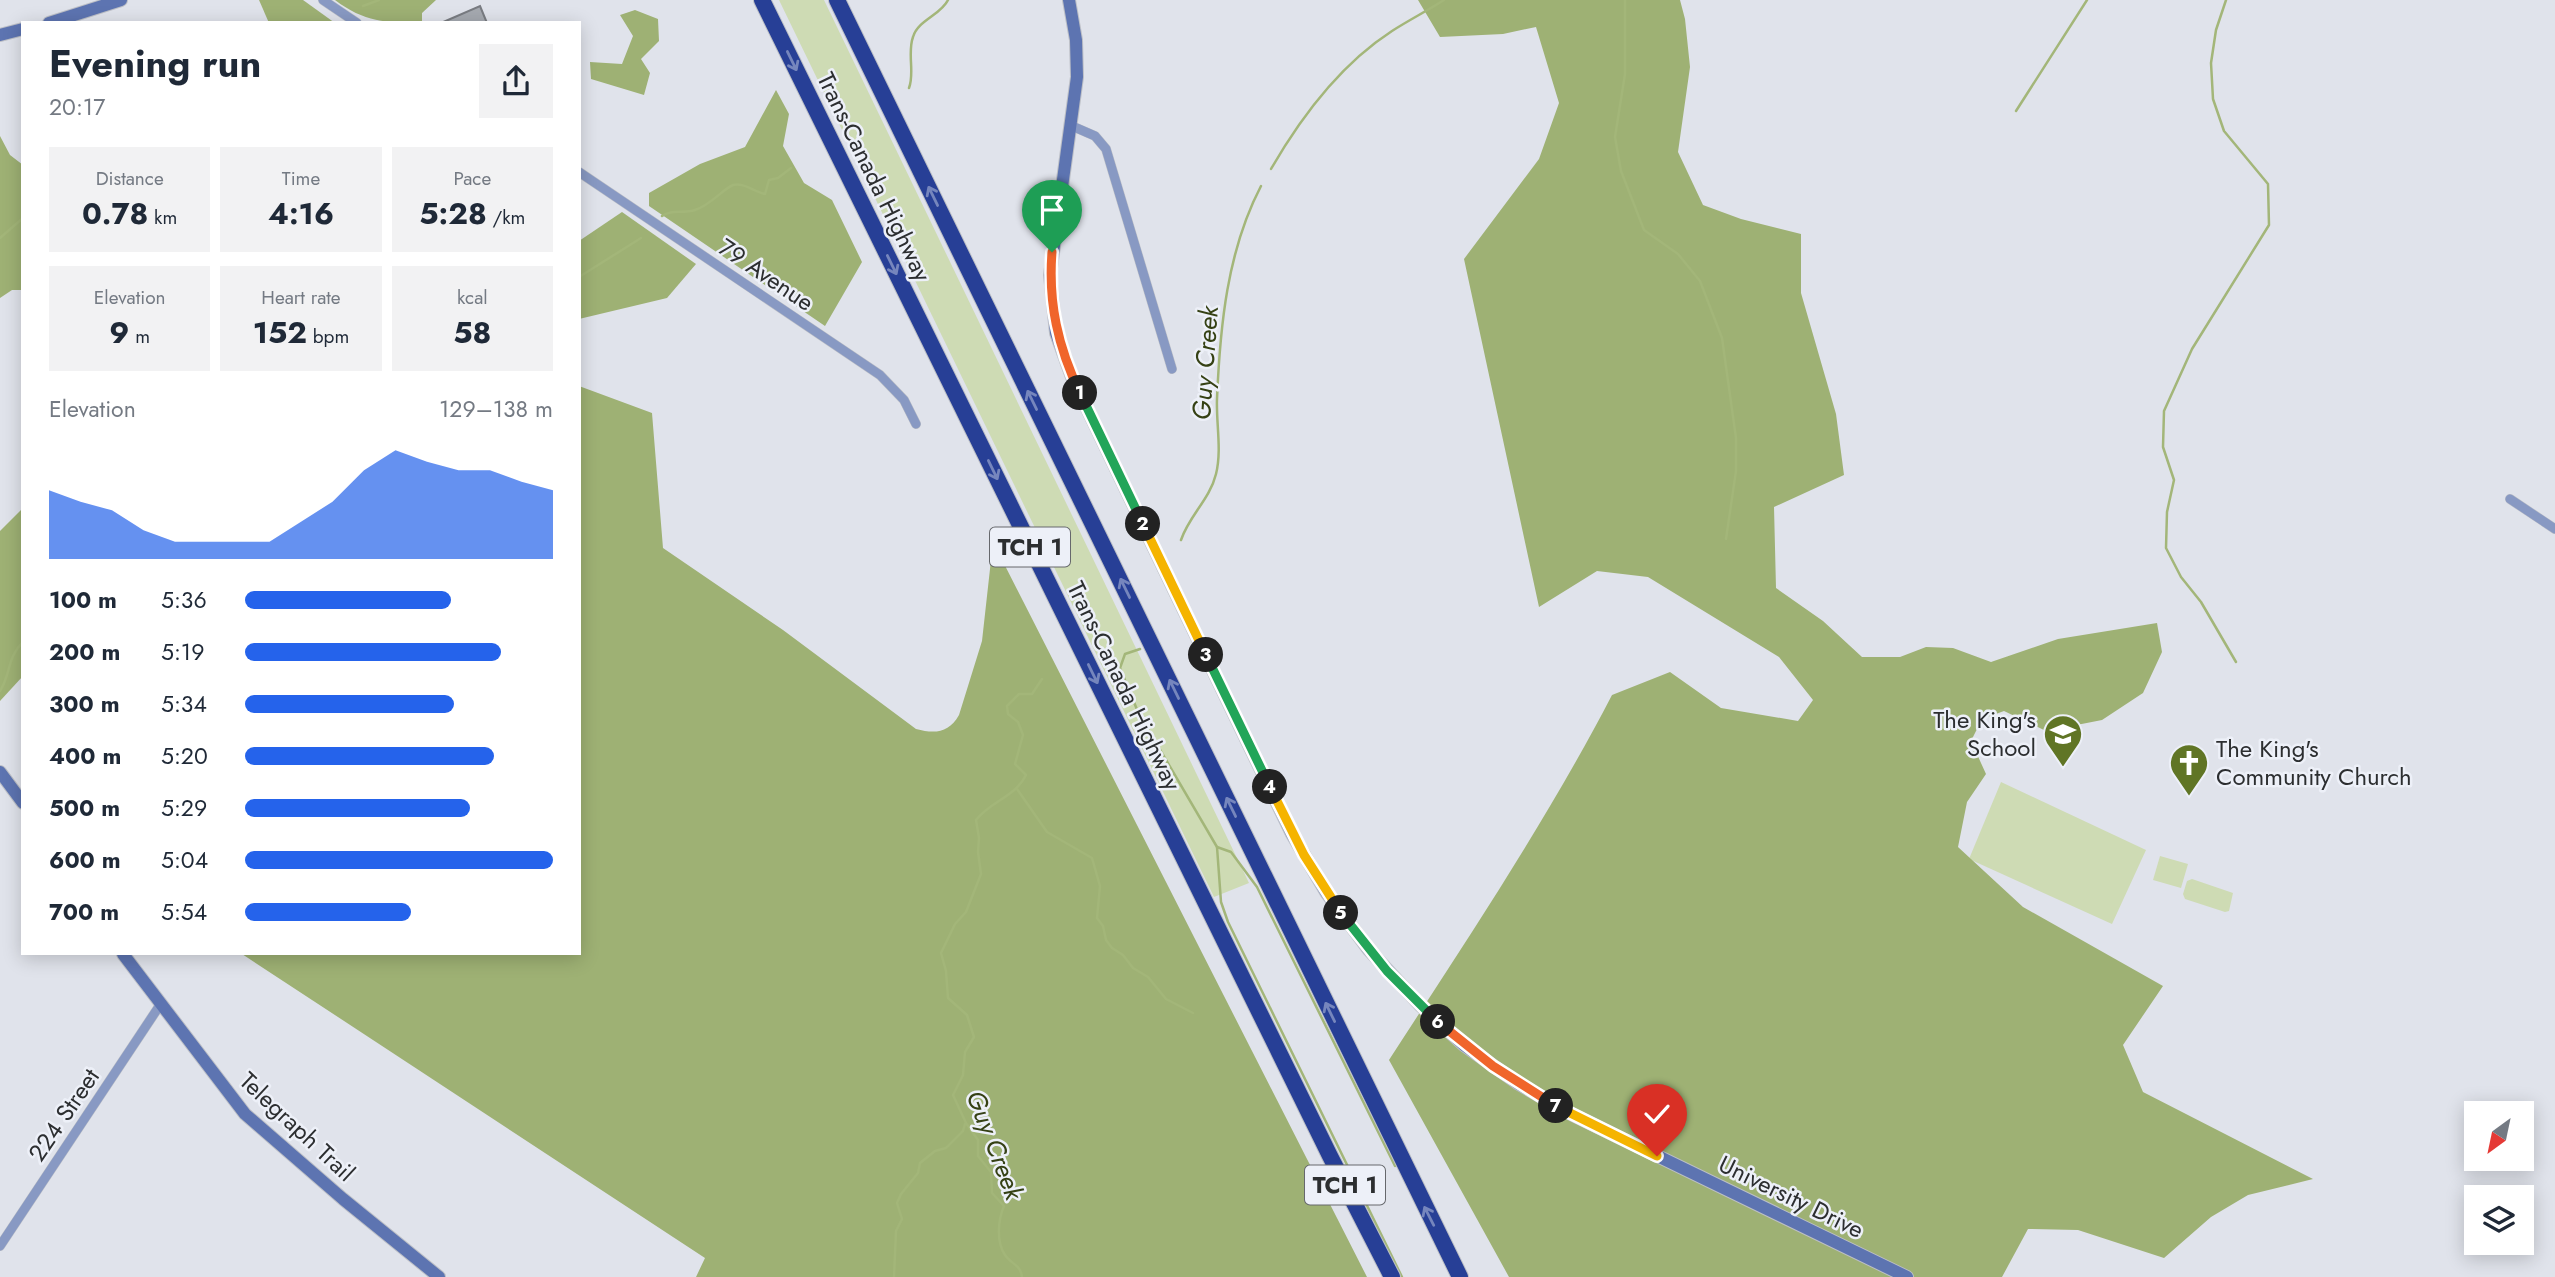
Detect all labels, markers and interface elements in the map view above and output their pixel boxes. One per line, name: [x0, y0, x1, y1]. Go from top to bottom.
text: Evening run: [49, 36, 261, 91]
button: share: [479, 44, 553, 118]
one-way arrow: [785, 50, 799, 71]
street label: Trans-Canada Highway: [809, 66, 941, 288]
text: 20:17: [49, 90, 105, 124]
text: Distance: [96, 165, 164, 192]
text: Time: [282, 165, 320, 192]
text: Pace: [453, 165, 491, 192]
pin: [1022, 180, 1082, 252]
one-way arrow: [925, 185, 938, 206]
icon: arrive: [1033, 191, 1071, 229]
text: 0.78: [82, 192, 148, 235]
text: 4:16: [268, 192, 334, 235]
text: 5:28: [419, 192, 487, 235]
text: km: [148, 204, 177, 231]
text: /km: [487, 204, 525, 231]
street label: 79 Avenue: [712, 230, 821, 319]
one-way arrow: [886, 254, 900, 275]
text: Elevation: [94, 284, 166, 311]
text: Heart rate: [261, 284, 341, 311]
text: kcal: [457, 284, 488, 311]
water label: Guy Creek: [1182, 303, 1228, 421]
text: 9: [109, 311, 129, 354]
text: 152: [253, 311, 307, 354]
text: 58: [453, 311, 491, 354]
text: m: [129, 323, 150, 350]
text: bpm: [307, 323, 349, 350]
pin: 1: [1062, 376, 1098, 410]
text: 1: [1075, 379, 1084, 406]
one-way arrow: [1025, 390, 1039, 411]
text: Elevation: [49, 392, 136, 426]
text: 129–138 m: [439, 392, 553, 426]
one-way arrow: [986, 459, 1000, 480]
pin: 2: [1126, 506, 1160, 542]
text: 2: [1136, 510, 1149, 537]
road number: TCH 1: [990, 527, 1070, 566]
street label: Trans-Canada Highway: [1059, 575, 1191, 797]
one-way arrow: [1118, 578, 1131, 599]
text: 100 m: [49, 583, 117, 617]
text: 5:36: [161, 583, 207, 617]
text: 200 m: [49, 635, 120, 669]
text: 5:19: [161, 635, 204, 669]
pin: 3: [1188, 638, 1224, 672]
text: 3: [1200, 641, 1211, 668]
one-way arrow: [1086, 663, 1100, 684]
one-way arrow: [1167, 679, 1180, 700]
text: 300 m: [49, 687, 120, 721]
text: 5:34: [161, 687, 207, 721]
place label: The King's School: [1933, 702, 2036, 765]
school or university icon: The King's School: [2042, 713, 2084, 768]
place label: The King's Community Church: [2216, 731, 2412, 794]
text: 400 m: [49, 739, 121, 773]
text: 5:20: [161, 739, 208, 773]
church icon: The King's Community Church: [2168, 742, 2210, 797]
pin: 4: [1252, 770, 1288, 804]
text: 4: [1263, 773, 1276, 800]
text: 500 m: [49, 791, 120, 825]
text: 5:29: [161, 791, 207, 825]
one-way arrow: [1223, 797, 1237, 818]
text: 600 m: [49, 843, 121, 877]
text: 5:04: [161, 843, 208, 877]
text: 700 m: [49, 895, 119, 929]
text: 5:54: [161, 895, 207, 929]
pin: 5: [1324, 895, 1358, 930]
text: 5: [1334, 899, 1347, 926]
one-way arrow: [1322, 1002, 1336, 1023]
pin: 6: [1420, 1004, 1456, 1040]
text: 6: [1431, 1008, 1444, 1035]
street label: 224 Street: [20, 1061, 108, 1168]
street label: Telegraph Trail: [232, 1064, 363, 1189]
pin: [1627, 1084, 1687, 1156]
water label: Guy Creek: [957, 1085, 1034, 1207]
pin: 7: [1538, 1088, 1574, 1124]
text: 7: [1550, 1092, 1561, 1119]
icon: check: [1638, 1095, 1676, 1133]
north arrow: [2464, 1101, 2534, 1171]
map controls: [2464, 1101, 2534, 1255]
street label: University Drive: [1713, 1146, 1870, 1247]
road number: TCH 1: [1305, 1166, 1385, 1204]
button: layers: [2464, 1185, 2534, 1255]
one-way arrow: [1422, 1206, 1436, 1227]

